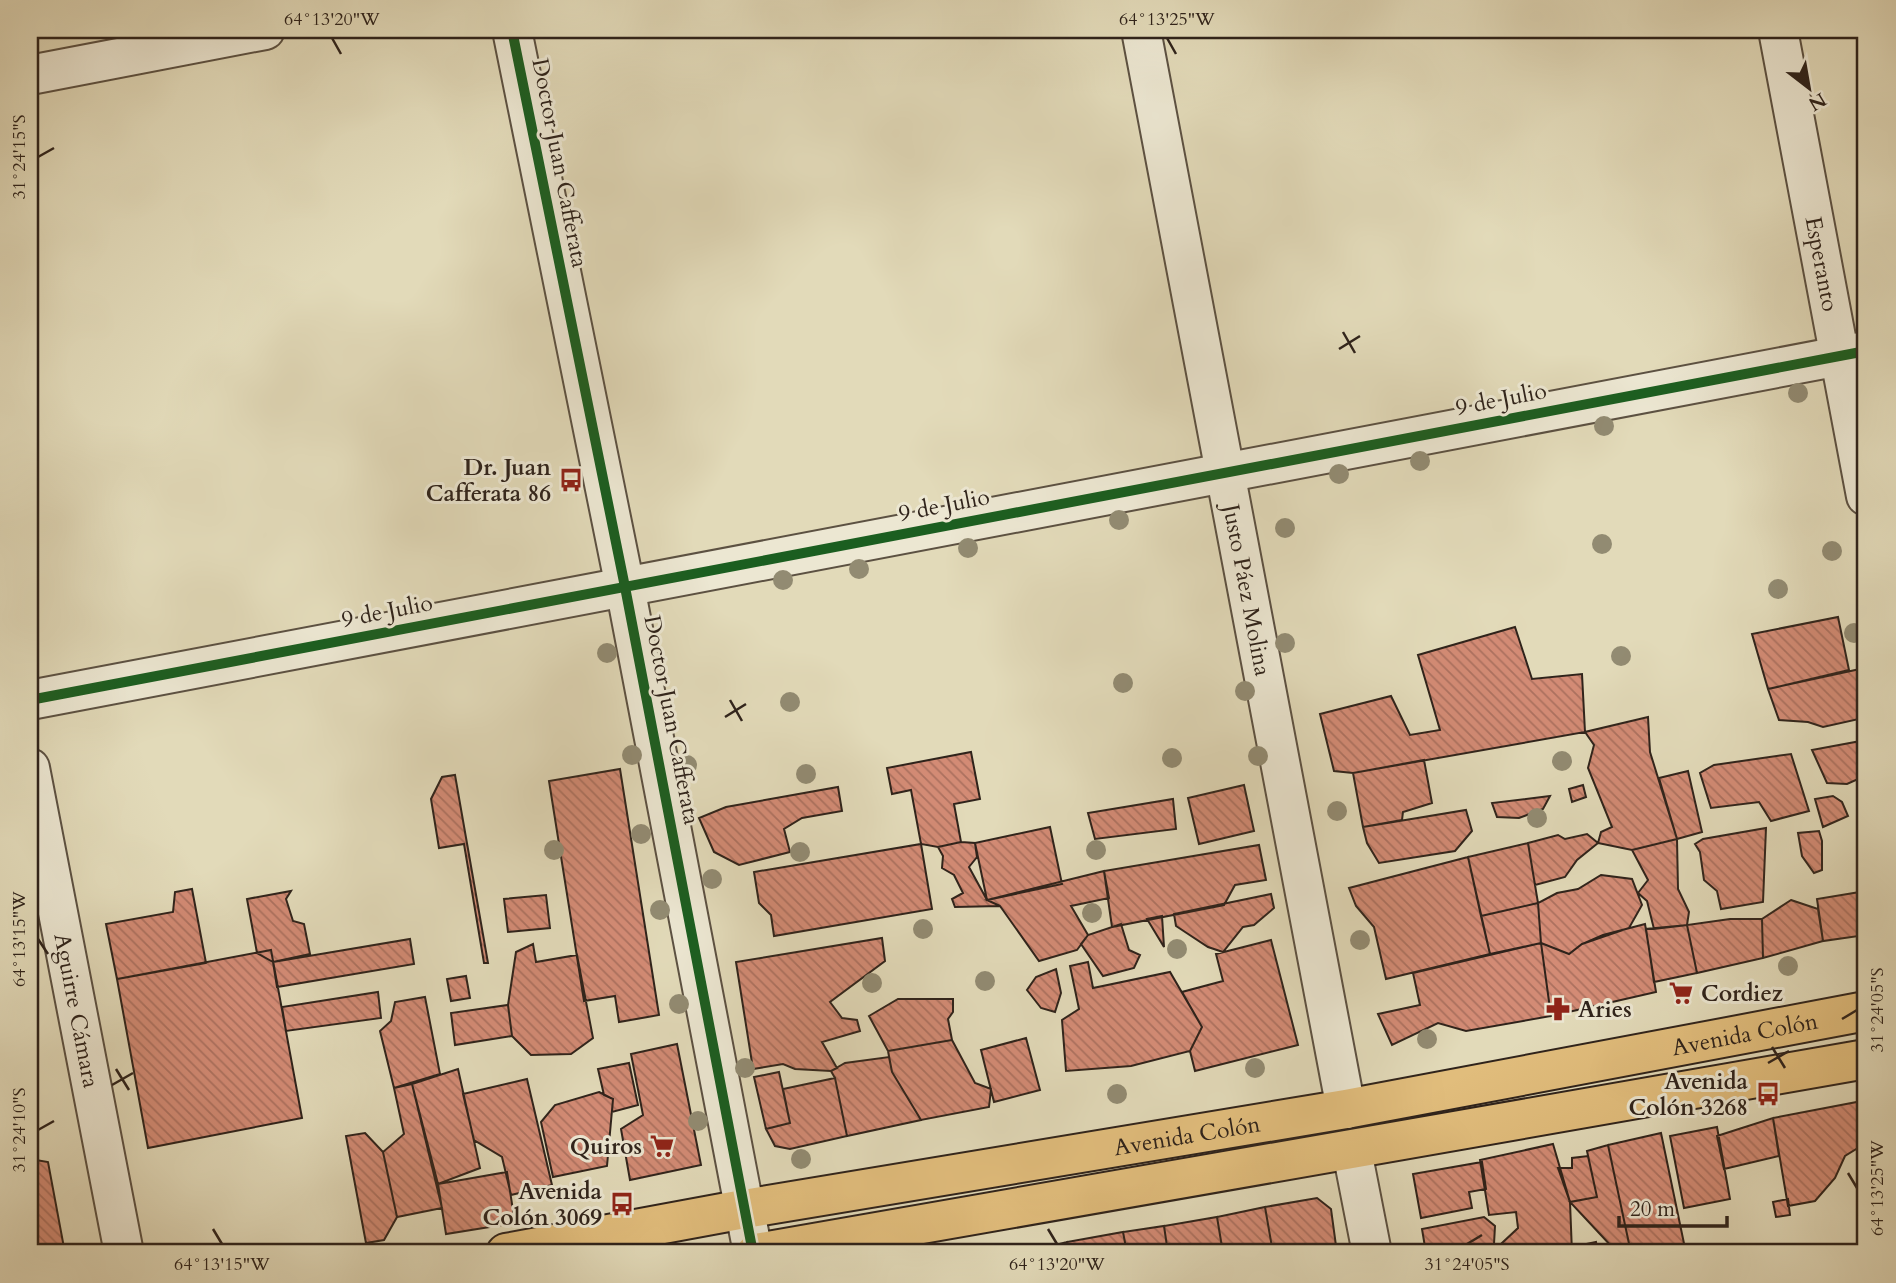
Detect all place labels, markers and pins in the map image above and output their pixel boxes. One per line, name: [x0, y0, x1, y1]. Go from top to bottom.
place label: Dr. Juan Cafferata 86: [426, 452, 551, 509]
bus stop icon: Dr. Juan Cafferata 86: [557, 466, 585, 494]
place label: Cordiez: [1701, 978, 1783, 1009]
supermarket icon: Cordiez: [1667, 979, 1695, 1007]
place label: Aries: [1578, 994, 1632, 1025]
pharmacy icon: Aries: [1544, 995, 1572, 1023]
place label: Avenida Colón 3268: [1628, 1066, 1749, 1123]
bus stop icon: Avenida Colón 3268: [1754, 1080, 1782, 1108]
place label: Quiros: [570, 1131, 642, 1162]
supermarket icon: Quiros: [648, 1132, 676, 1160]
place label: Avenida Colón 3069: [482, 1176, 603, 1233]
bus stop icon: Avenida Colón 3069: [608, 1190, 636, 1218]

